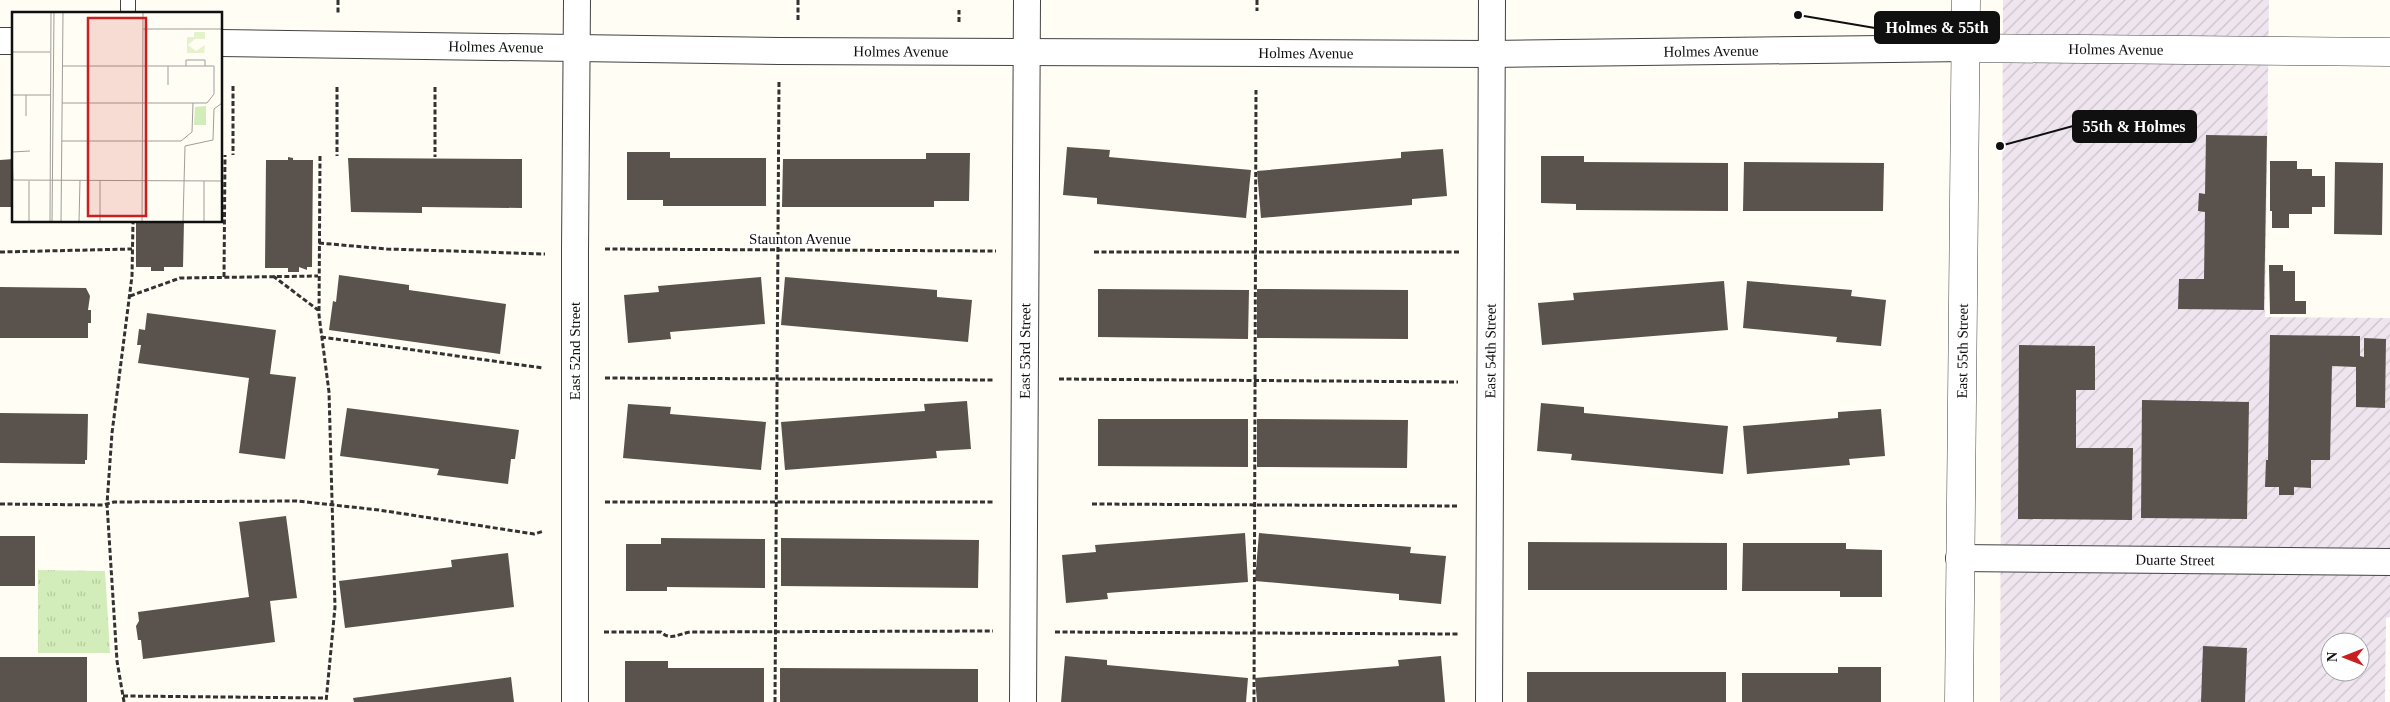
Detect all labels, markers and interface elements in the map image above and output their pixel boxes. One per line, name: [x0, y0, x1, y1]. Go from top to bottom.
inset map: [12, 12, 222, 222]
callout: Holmes & 55th: [1875, 12, 1999, 43]
text: Holmes & 55th: [1885, 19, 1989, 36]
street label: Holmes Avenue: [448, 38, 544, 56]
street label: Holmes Avenue: [2068, 41, 2164, 58]
street label: Holmes Avenue: [853, 43, 949, 60]
street label: Holmes Avenue: [1663, 43, 1759, 60]
street label: Holmes Avenue: [1258, 45, 1354, 61]
callout: 55th & Holmes: [2073, 111, 2196, 142]
text: 55th & Holmes: [2082, 118, 2186, 135]
street label: Staunton Avenue: [749, 231, 851, 247]
street label: East 52nd Street: [567, 301, 583, 400]
street label: East 53rd Street: [1017, 302, 1033, 399]
street label: East 54th Street: [1482, 303, 1499, 399]
street label: East 55th Street: [1954, 303, 1971, 399]
street label: Duarte Street: [2135, 552, 2216, 568]
north arrow: [2320, 632, 2370, 682]
text: N: [2325, 652, 2340, 662]

